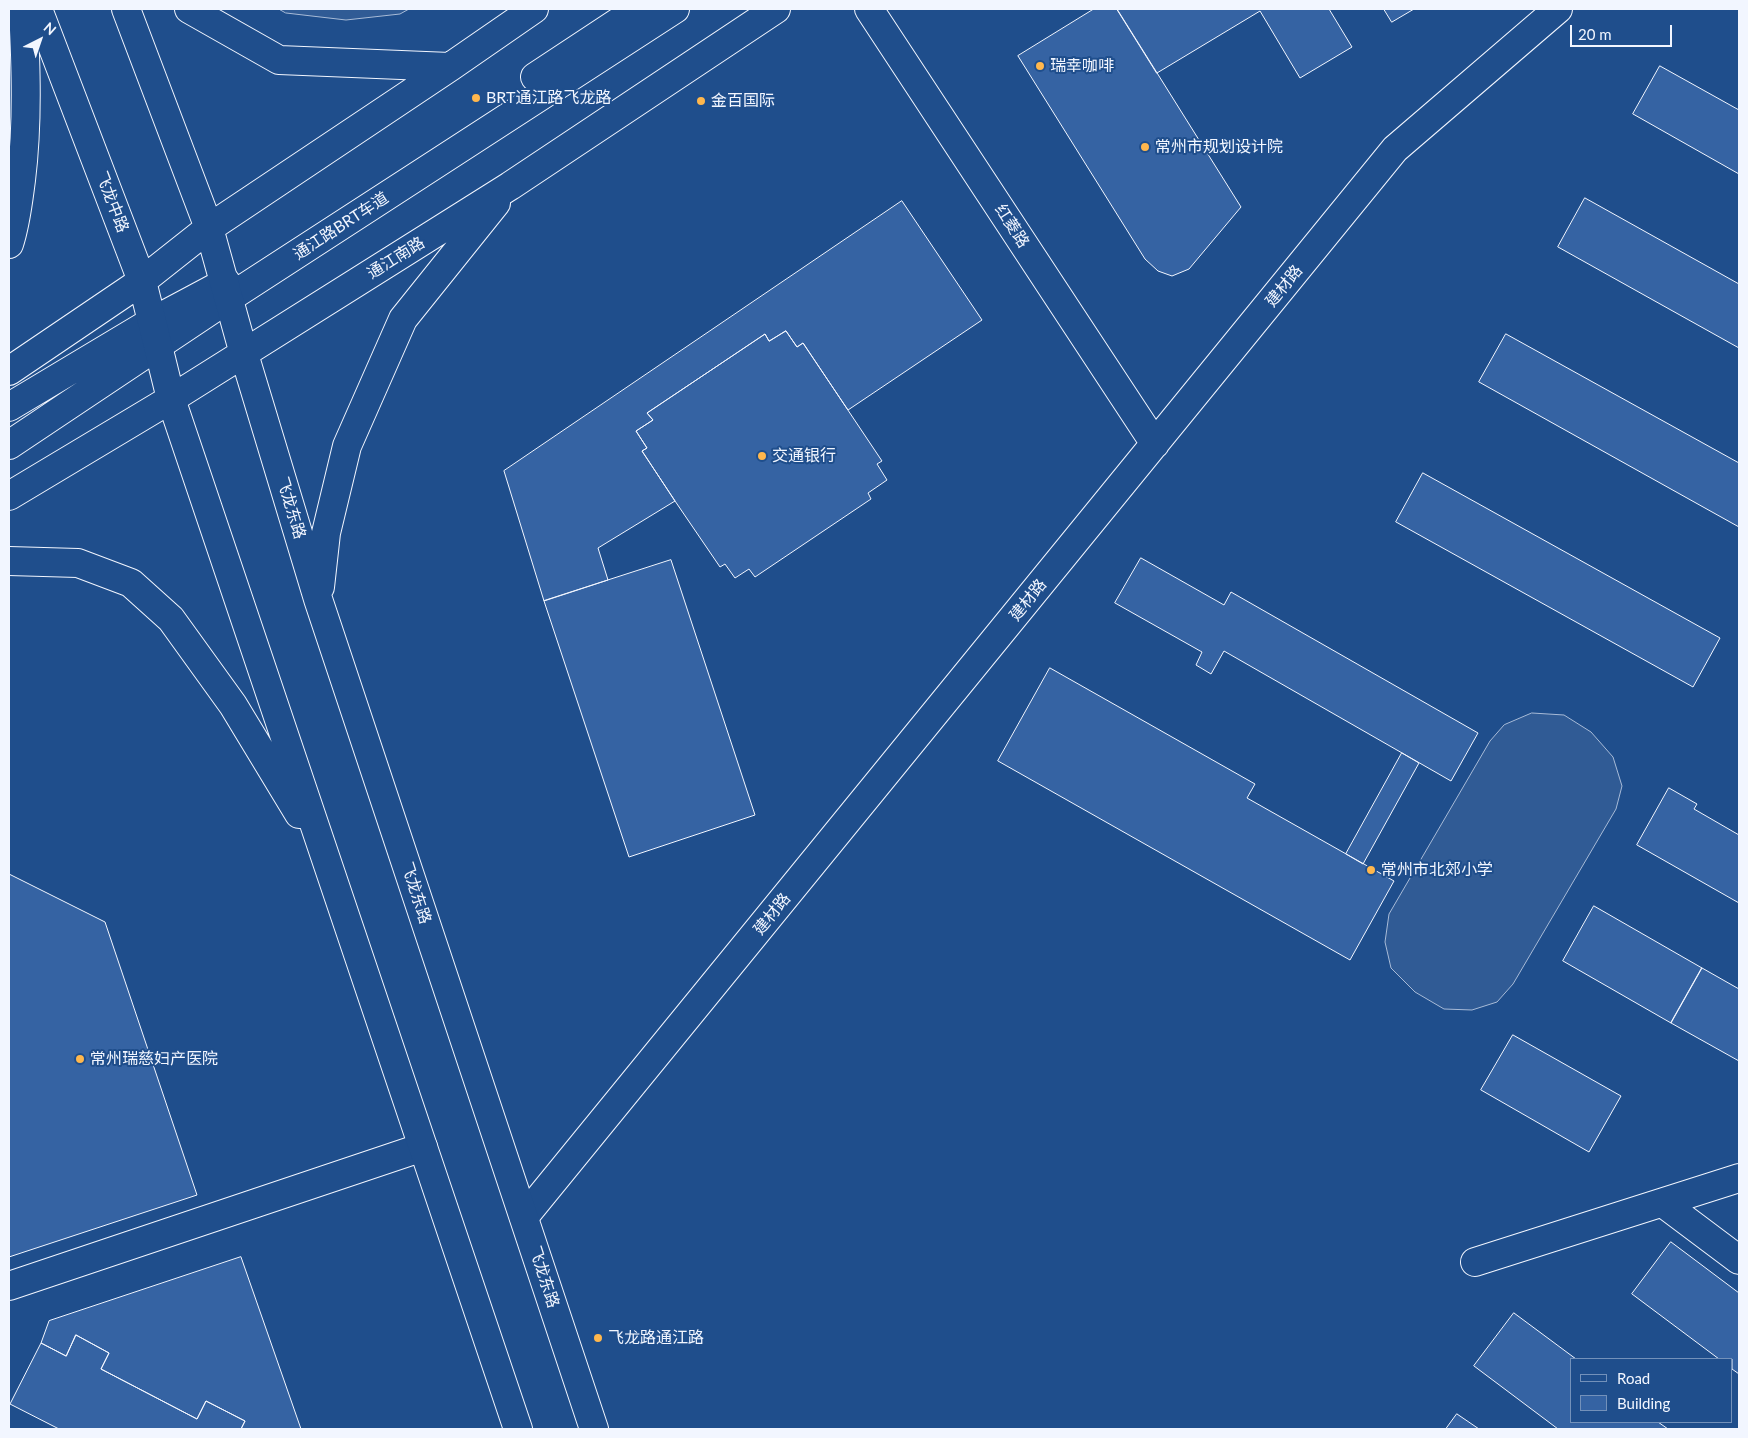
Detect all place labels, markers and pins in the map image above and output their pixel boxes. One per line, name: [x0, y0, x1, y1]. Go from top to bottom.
place label: 瑞幸咖啡: [1050, 56, 1114, 76]
marker: 瑞幸咖啡: [1034, 60, 1046, 72]
place label: BRT通江路飞龙路: [486, 88, 611, 108]
place label: 金百国际: [711, 91, 775, 111]
marker: BRT通江路飞龙路: [470, 92, 482, 104]
marker: 金百国际: [695, 95, 707, 107]
place label: 常州市规划设计院: [1155, 137, 1283, 157]
marker: 常州市规划设计院: [1139, 141, 1151, 153]
place label: 交通银行: [772, 446, 836, 466]
marker: 交通银行: [756, 450, 768, 462]
place label: 常州市北郊小学: [1381, 860, 1493, 880]
marker: 常州市北郊小学: [1365, 864, 1377, 876]
place label: 常州瑞慈妇产医院: [90, 1049, 218, 1069]
marker: 常州瑞慈妇产医院: [74, 1053, 86, 1065]
place label: 飞龙路通江路: [608, 1328, 704, 1348]
marker: 飞龙路通江路: [592, 1332, 604, 1344]

